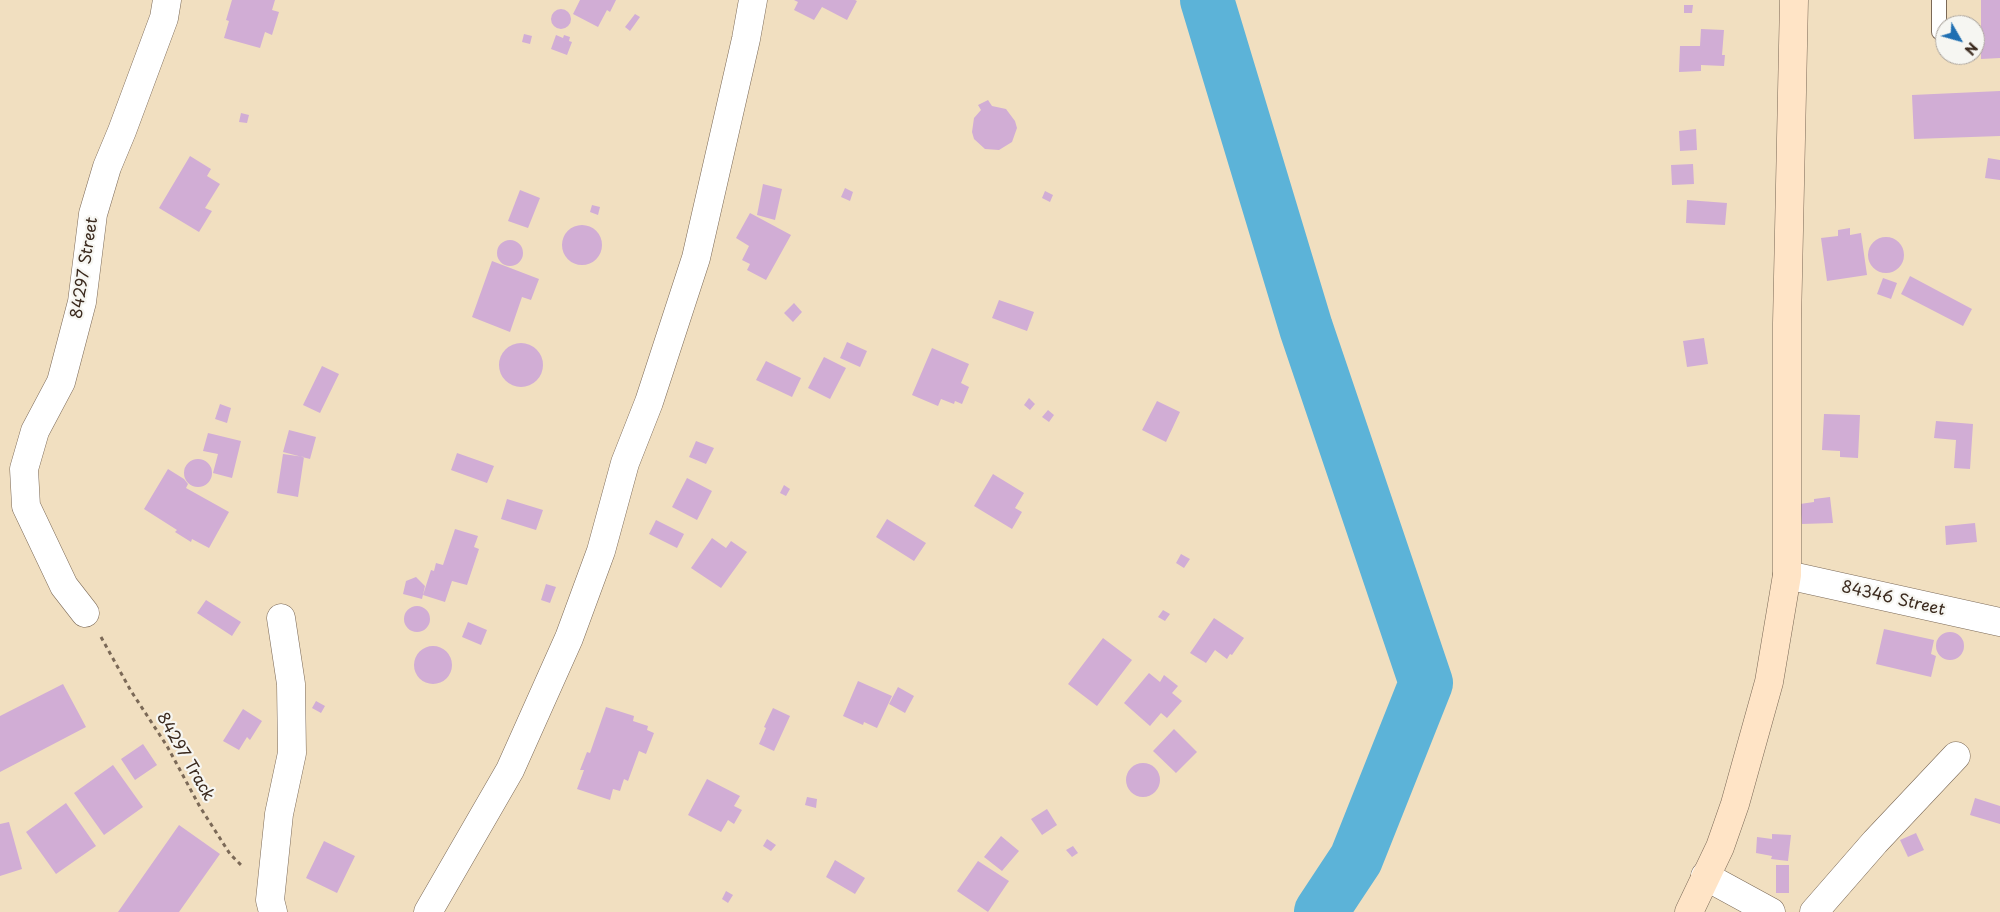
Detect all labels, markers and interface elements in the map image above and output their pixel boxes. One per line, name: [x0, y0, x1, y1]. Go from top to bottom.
north arrow: [1935, 15, 1985, 65]
text: N: [1960, 38, 1983, 60]
street label: 84297 Street: [67, 216, 103, 320]
street label: 84346 Street: [1839, 578, 1947, 620]
street label: 84297 Track: [152, 709, 218, 805]

